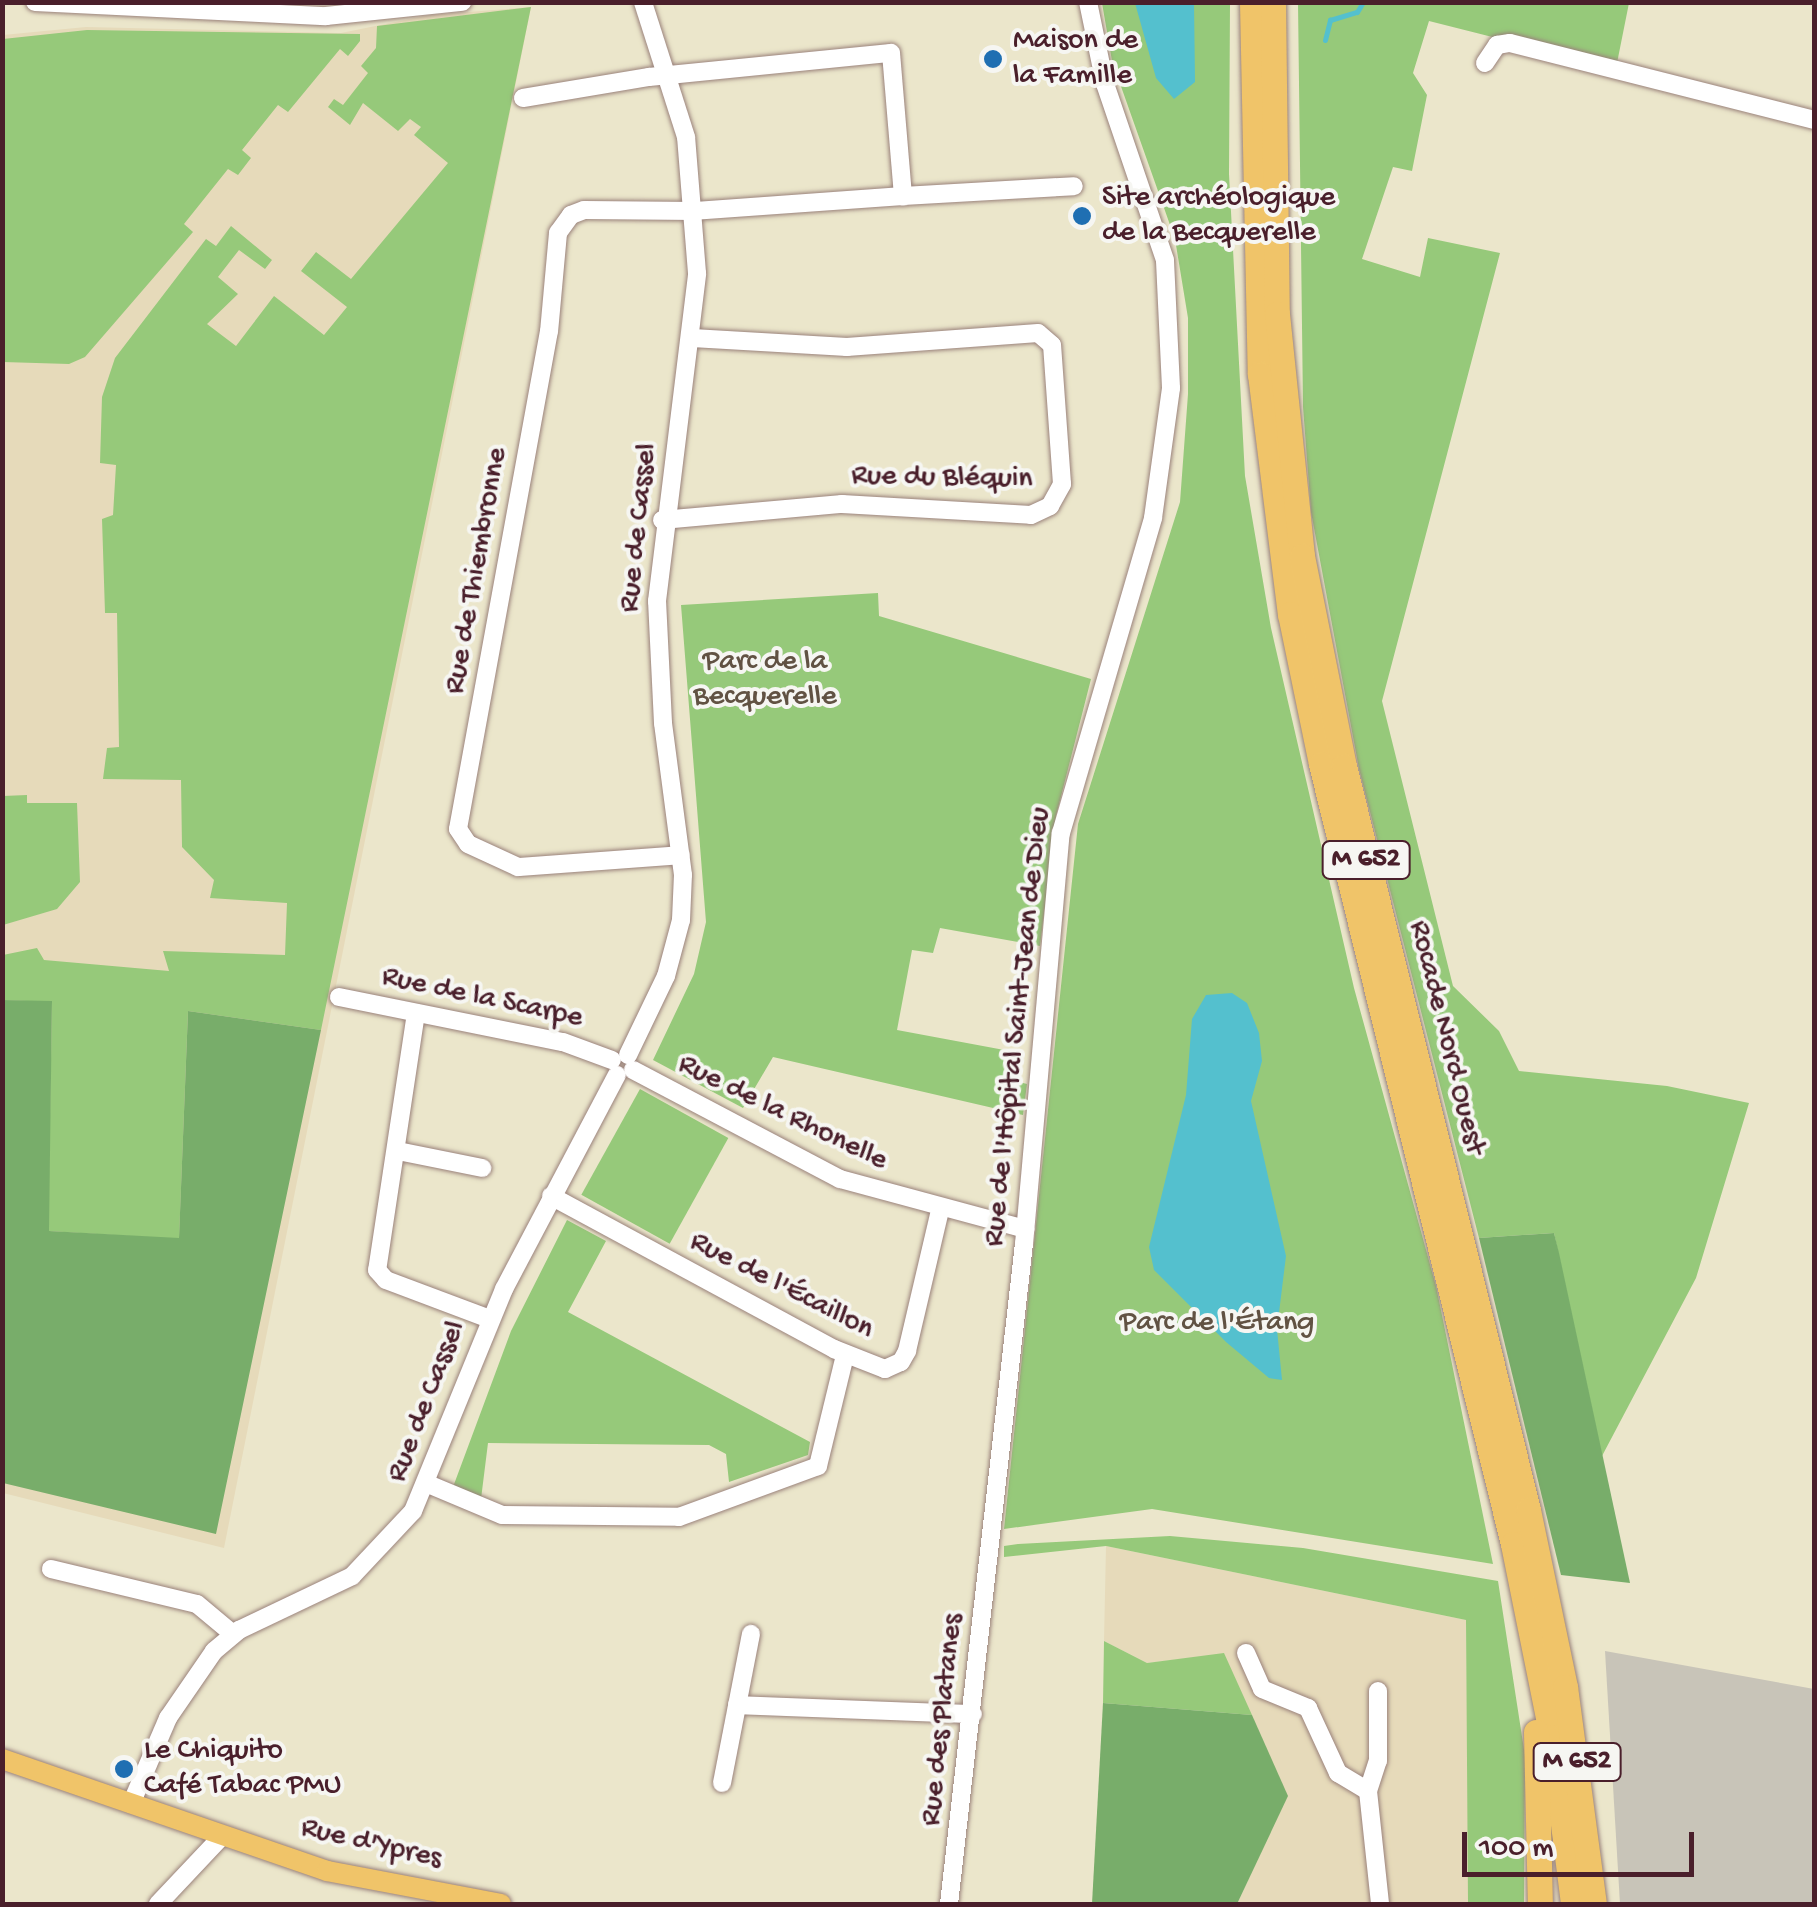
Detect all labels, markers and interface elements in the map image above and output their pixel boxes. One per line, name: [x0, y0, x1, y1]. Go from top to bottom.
place label: Maison de la Famille: [1013, 24, 1138, 94]
marker: Maison de la Famille: [982, 48, 1004, 70]
place label: Site archéologique de la Becquerelle: [1102, 181, 1335, 252]
marker: Site archéologique de la Becquerelle: [1071, 205, 1093, 227]
street label: Rue de Cassel: [613, 442, 667, 614]
street label: Rue de Thiembronne: [439, 445, 517, 697]
street label: Rue du Bléquin: [851, 459, 1033, 499]
park label: Parc de la Becquerelle: [693, 645, 837, 716]
street label: Rue de l'Hôpital Saint-Jean de Dieu: [978, 806, 1060, 1248]
road number: M 652: [1321, 837, 1411, 883]
street label: Rocade Nord Ouest: [1399, 917, 1491, 1159]
street label: Rue de la Scarpe: [378, 960, 586, 1038]
street label: Rue de la Rhonelle: [671, 1048, 893, 1180]
street label: Rue de l'Écaillon: [683, 1225, 879, 1349]
park label: Parc de l'Étang: [1120, 1306, 1314, 1342]
street label: Rue de Cassel: [381, 1316, 475, 1488]
street label: Rue des Platanes: [915, 1612, 973, 1828]
place label: Le Chiquito Café Tabac PMU: [144, 1734, 341, 1804]
road number: M 652: [1532, 1739, 1622, 1785]
marker: Le Chiquito Café Tabac PMU: [113, 1758, 135, 1780]
street label: Rue d'Ypres: [297, 1811, 445, 1879]
scale bar: [1467, 1812, 1700, 1874]
text: 100 m: [1479, 1832, 1554, 1867]

